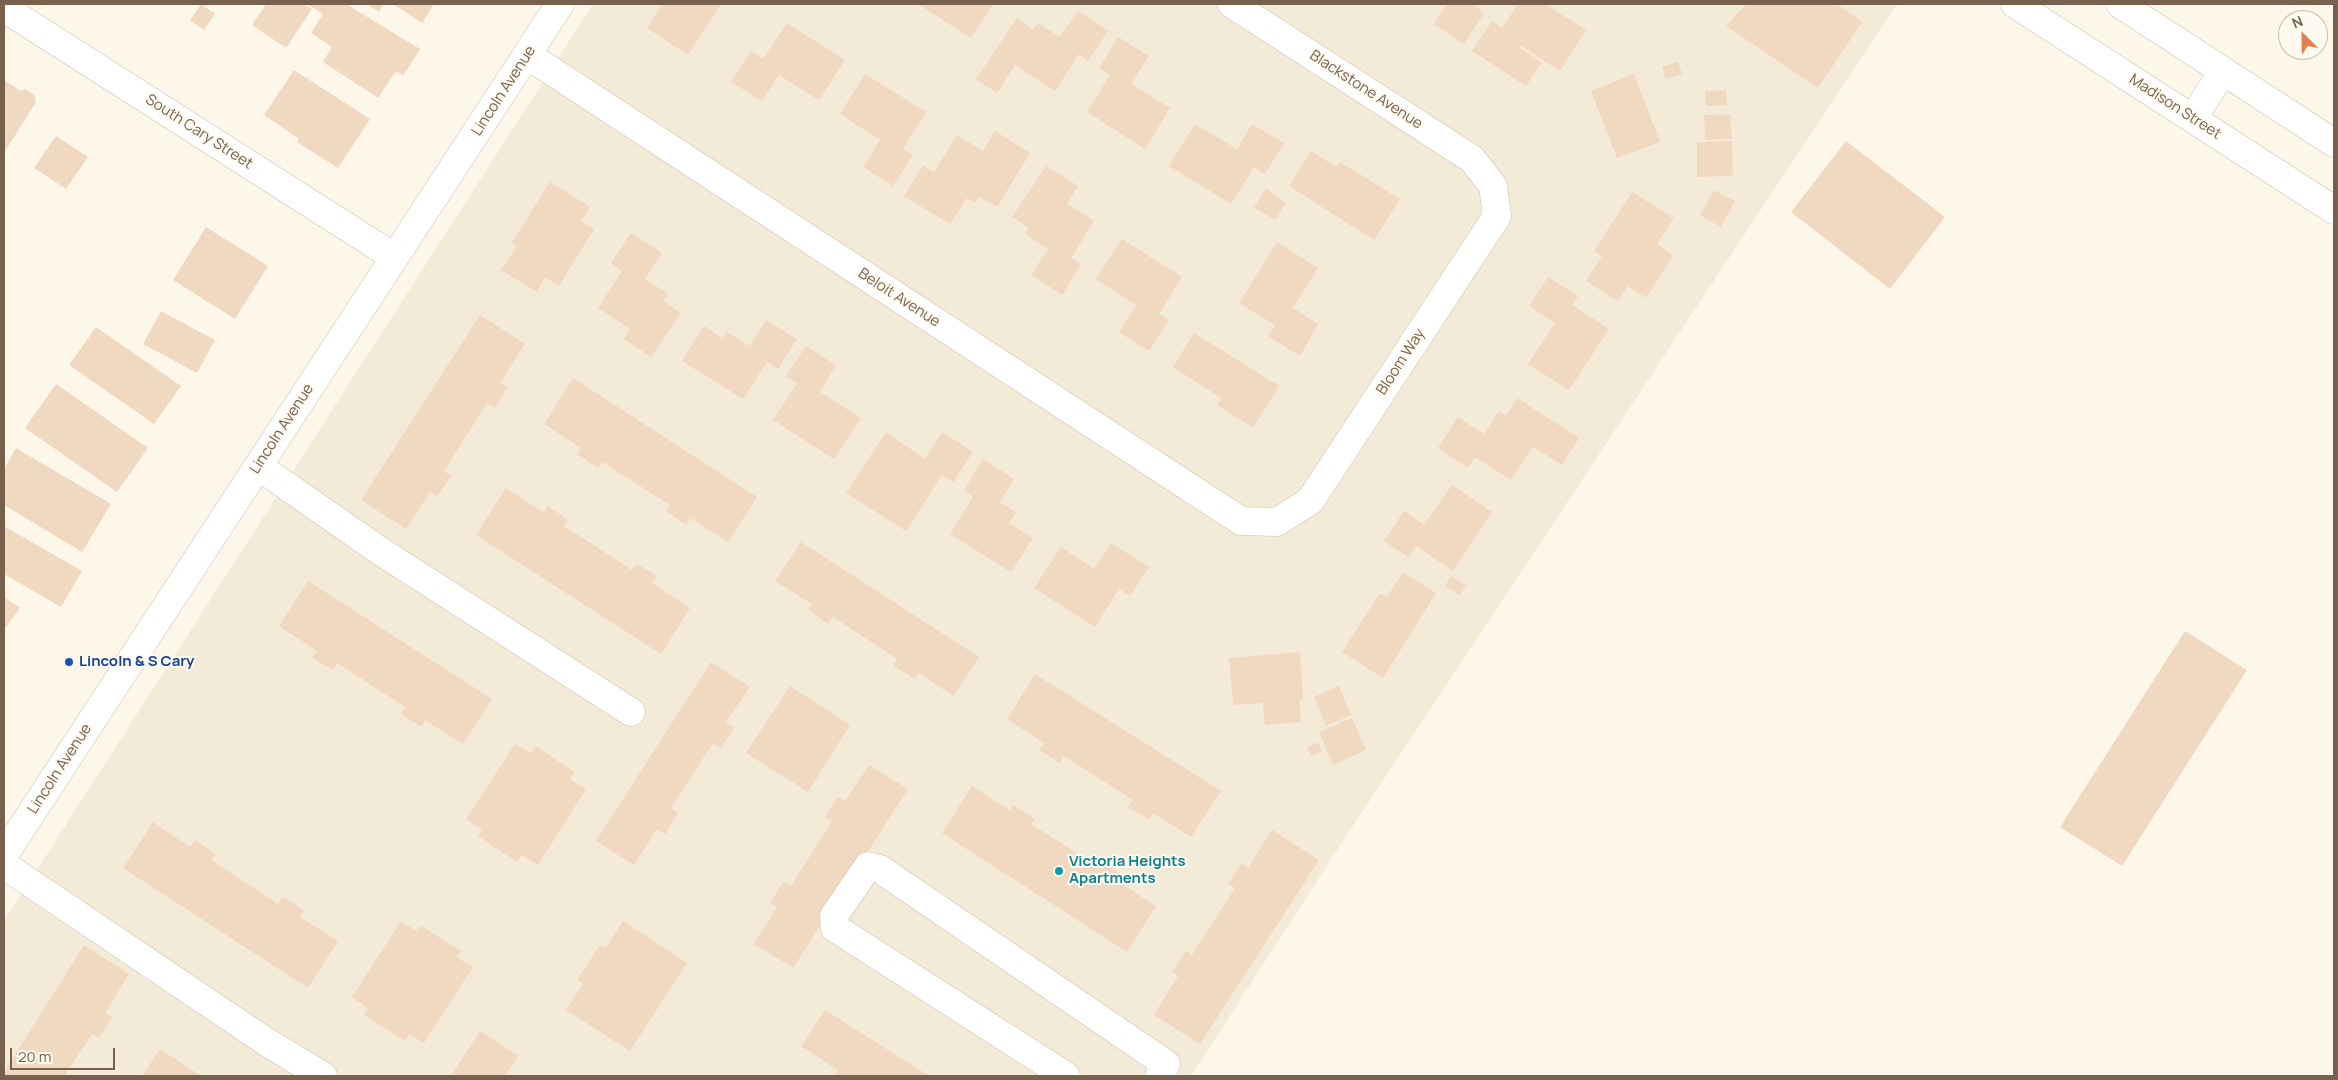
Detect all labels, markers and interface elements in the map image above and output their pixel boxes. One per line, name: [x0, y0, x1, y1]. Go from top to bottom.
north arrow: [2278, 10, 2328, 60]
text: N: [2289, 11, 2306, 32]
street label: Lincoln Avenue: [468, 43, 540, 139]
street label: Blackstone Avenue: [1306, 47, 1426, 133]
street label: Madison Street: [2126, 71, 2224, 143]
street label: South Cary Street: [142, 91, 256, 173]
street label: Beloit Avenue: [855, 265, 943, 331]
street label: Bloom Way: [1373, 326, 1429, 398]
street label: Lincoln Avenue: [246, 381, 318, 477]
place label: Lincoln & S Cary: [79, 653, 194, 671]
marker: Lincoln & S Cary: [63, 656, 75, 668]
street label: Lincoln Avenue: [24, 721, 96, 817]
place label: Victoria Heights Apartments: [1069, 853, 1186, 888]
marker: Victoria Heights Apartments: [1053, 865, 1065, 877]
scale bar: [12, 1038, 118, 1070]
text: 20 m: [18, 1046, 51, 1067]

